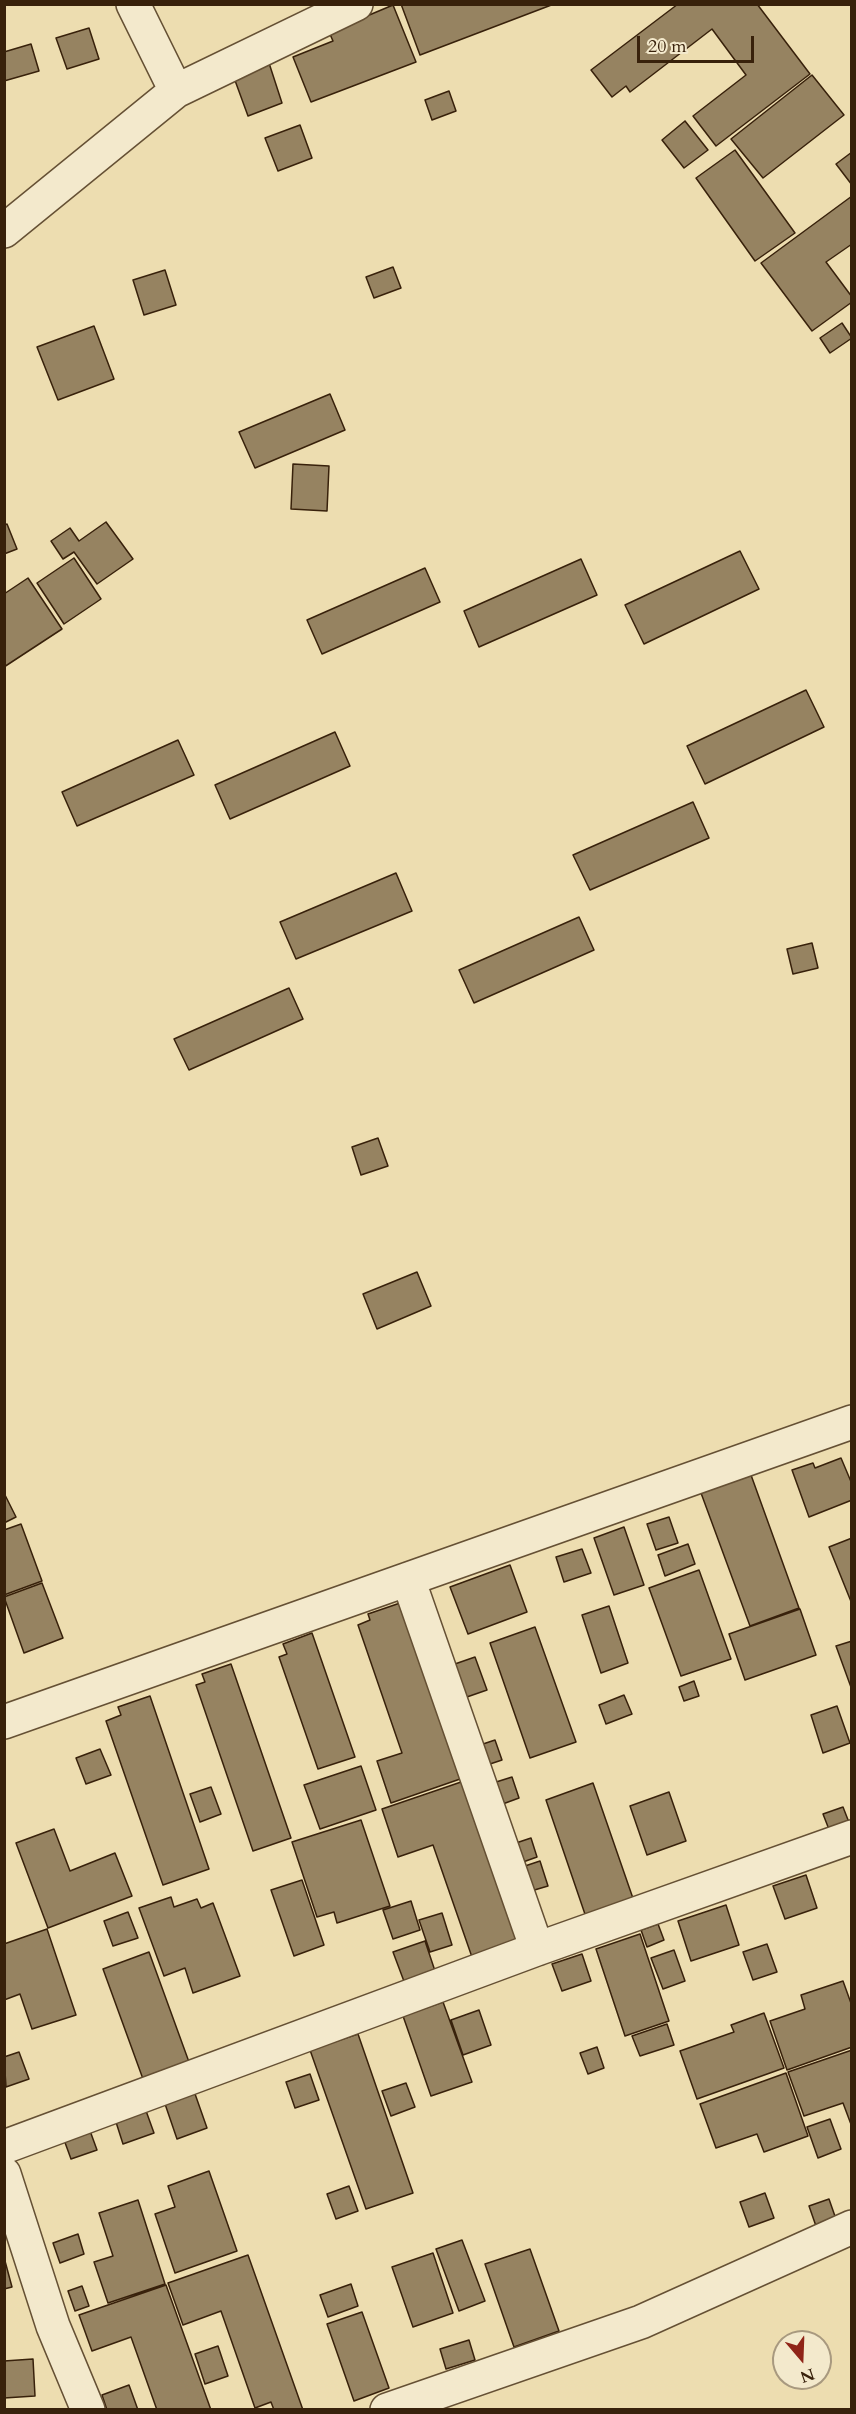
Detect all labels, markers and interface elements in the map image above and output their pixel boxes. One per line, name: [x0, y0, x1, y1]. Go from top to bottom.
scale bar: [640, 24, 757, 62]
text: 20 m: [648, 34, 687, 59]
north arrow: [772, 2330, 832, 2390]
text: N: [797, 2362, 817, 2388]

